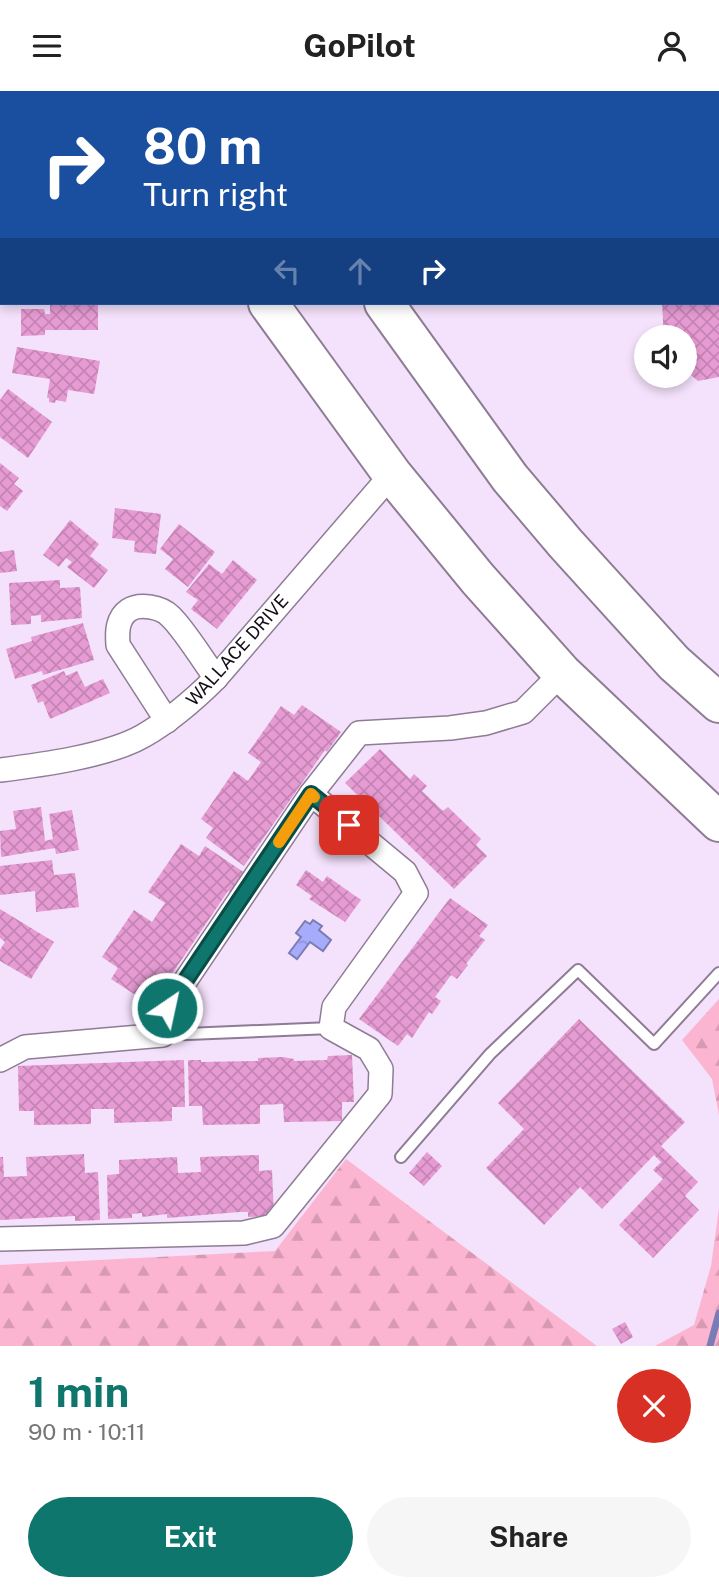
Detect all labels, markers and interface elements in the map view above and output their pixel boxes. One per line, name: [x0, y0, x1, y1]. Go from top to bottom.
icon: menu: [28, 27, 66, 65]
text: GoPilot: [303, 27, 416, 64]
icon: person: [653, 27, 691, 65]
text: 80 m: [143, 117, 262, 175]
icon: right: [28, 119, 119, 210]
text: Turn right: [143, 176, 288, 213]
icon: left: [268, 252, 306, 290]
icon: ahead: [341, 252, 379, 290]
icon: right: [414, 252, 452, 290]
map controls: [634, 325, 697, 388]
button: sound: [634, 325, 697, 388]
street label: WALLACE DRIVE: [182, 590, 292, 710]
pin: [319, 795, 379, 855]
icon: arrive: [330, 806, 368, 844]
position arrow: [130, 971, 204, 1045]
text: 1 min: [28, 1367, 129, 1416]
button: close: [617, 1369, 691, 1443]
text: 90 m · 10:11: [28, 1418, 145, 1445]
button: Exit: [28, 1497, 353, 1577]
button: Share: [367, 1497, 691, 1577]

